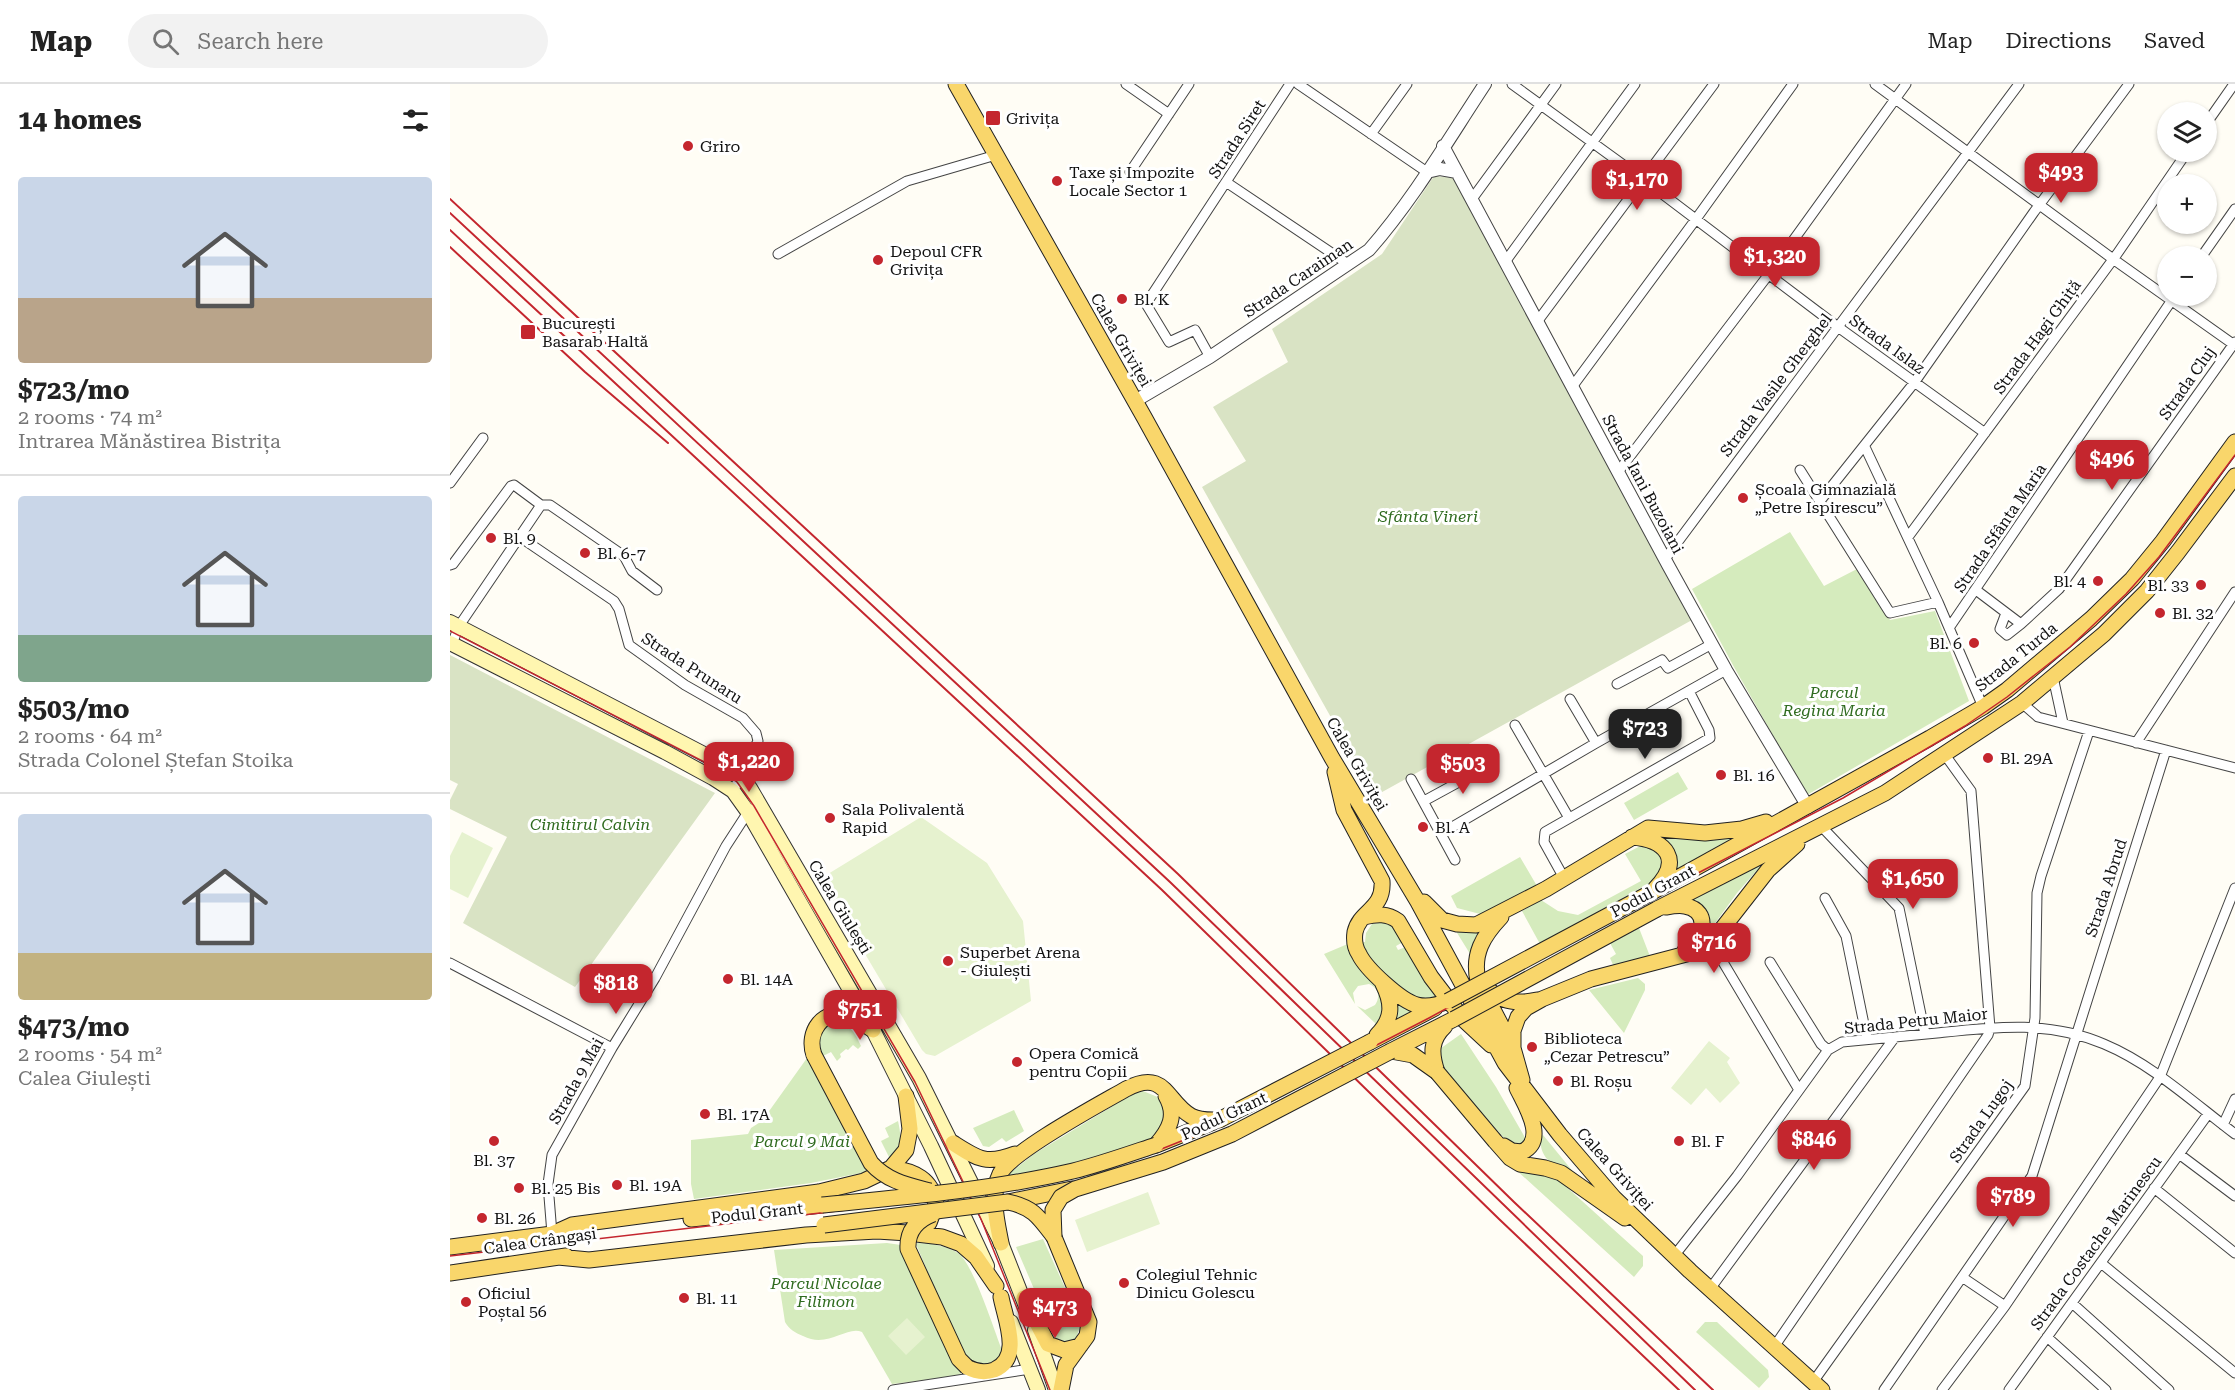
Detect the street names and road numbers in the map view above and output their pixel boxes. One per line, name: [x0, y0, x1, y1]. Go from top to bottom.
street label: Strada Siret: [1205, 96, 1269, 182]
street label: Strada Caraiman: [1240, 234, 1356, 322]
street label: Strada Hagi Ghiță: [1989, 276, 2086, 398]
street label: Calea Griviței: [1086, 290, 1155, 391]
street label: Strada Vasile Gherghel: [1716, 310, 1836, 460]
street label: Strada Islaz: [1846, 310, 1929, 378]
street label: Strada Cluj: [2155, 343, 2219, 423]
street label: Strada Iani Buzoiani: [1598, 411, 1688, 557]
street label: Strada Sfânta Maria: [1950, 460, 2050, 596]
street label: Strada Turda: [1971, 618, 2061, 696]
street label: Strada Prunaru: [638, 628, 746, 708]
street label: Calea Griviței: [1322, 714, 1391, 815]
street label: Strada Abrud: [2081, 836, 2131, 940]
street label: Calea Giulești: [804, 857, 876, 958]
street label: Podul Grant: [1608, 861, 1698, 921]
street label: Strada Petru Maior: [1843, 1004, 1989, 1038]
street label: Strada 9 Mai: [545, 1035, 607, 1127]
street label: Strada Lugoj: [1945, 1076, 2017, 1166]
street label: Podul Grant: [1178, 1088, 1270, 1144]
street label: Calea Griviței: [1572, 1124, 1657, 1215]
street label: Strada Costache Marinescu: [2027, 1152, 2165, 1334]
street label: Podul Grant: [710, 1199, 804, 1227]
street label: Calea Crângași: [482, 1224, 598, 1259]

